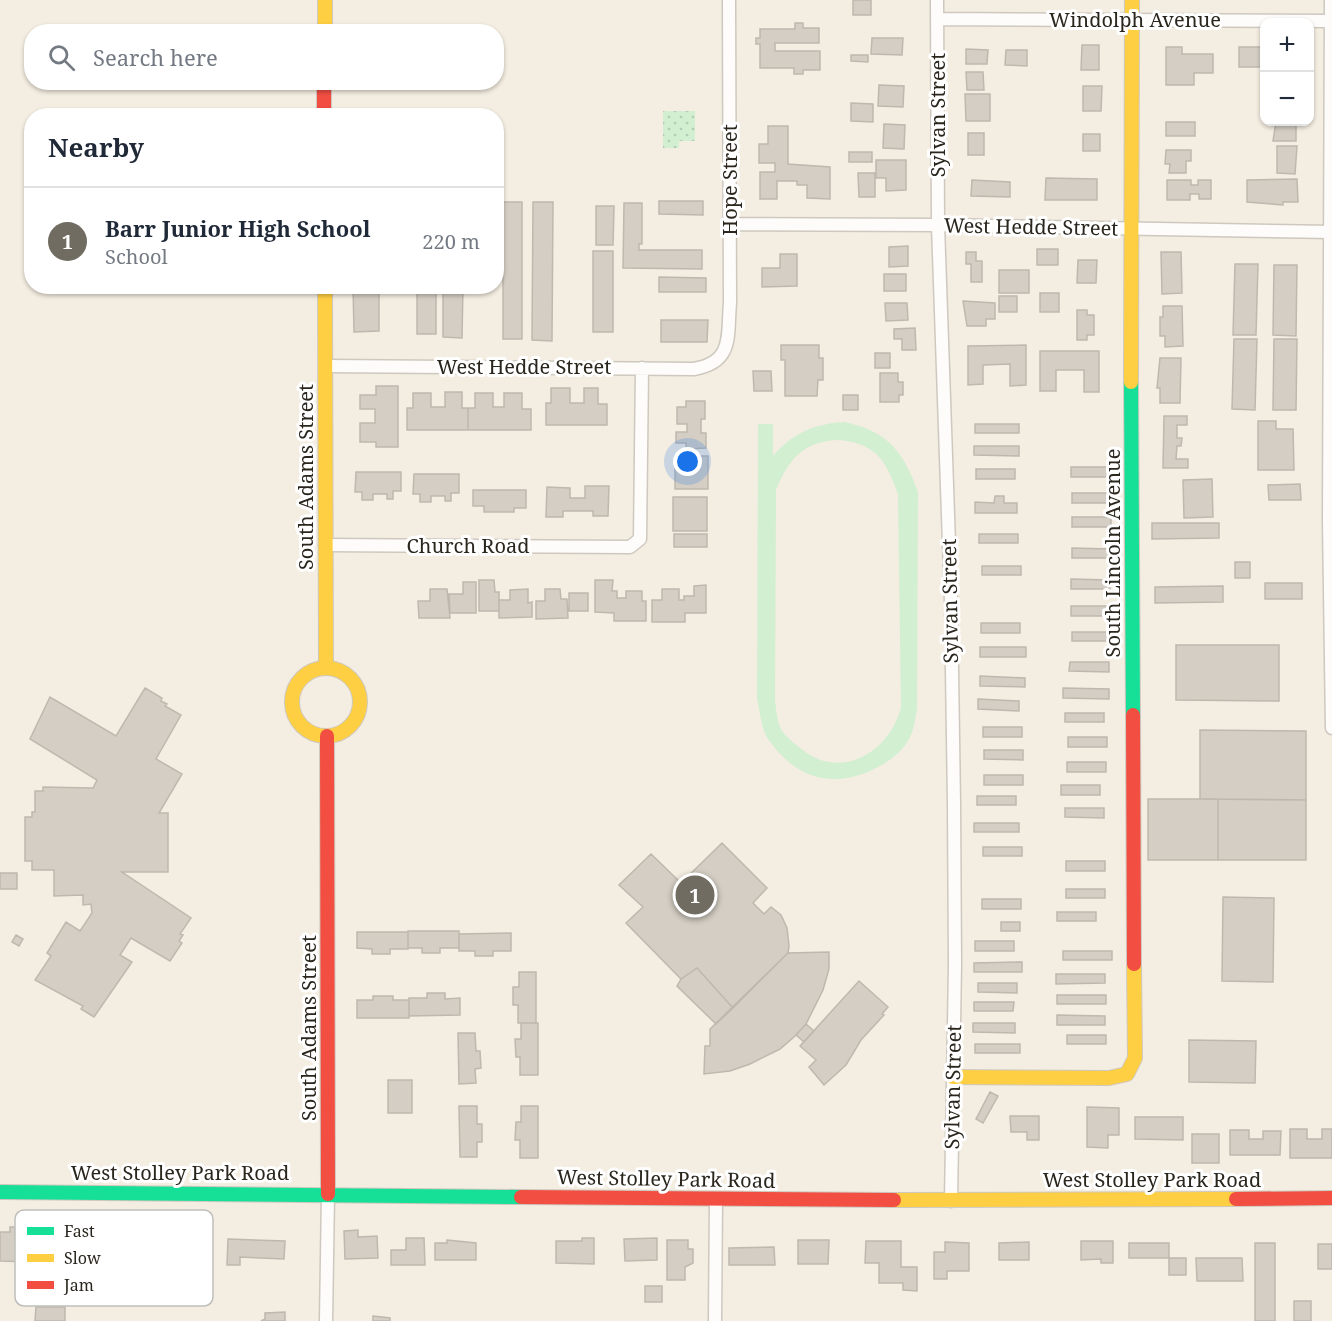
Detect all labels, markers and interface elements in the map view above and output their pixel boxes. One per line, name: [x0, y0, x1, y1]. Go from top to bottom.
street label: Windolph Avenue: [1049, 6, 1221, 33]
map controls: [1260, 18, 1314, 126]
button: +: [1260, 18, 1314, 72]
search box: [24, 24, 504, 90]
icon: search: [45, 41, 78, 74]
text: Search here: [93, 42, 218, 72]
street label: Sylvan Street: [924, 53, 951, 177]
button: −: [1260, 72, 1314, 126]
street label: Hope Street: [716, 124, 743, 236]
text: Nearby: [48, 129, 144, 165]
street label: West Hedde Street: [944, 211, 1118, 242]
text: Barr Junior High School: [105, 213, 371, 243]
text: 1: [62, 228, 73, 255]
text: 220 m: [422, 228, 480, 255]
text: School: [105, 243, 168, 270]
street label: West Hedde Street: [437, 353, 611, 380]
street label: South Adams Street: [292, 384, 319, 570]
your location: [673, 447, 702, 476]
street label: South Lincoln Avenue: [1099, 449, 1126, 657]
street label: Church Road: [406, 532, 530, 559]
street label: Sylvan Street: [935, 538, 964, 664]
pin: 1: [676, 872, 714, 918]
street label: South Adams Street: [295, 935, 322, 1121]
street label: Sylvan Street: [938, 1024, 967, 1150]
street label: West Stolley Park Road: [71, 1159, 289, 1186]
street label: West Stolley Park Road: [556, 1163, 776, 1194]
street label: West Stolley Park Road: [1043, 1166, 1261, 1193]
legend: [15, 1210, 213, 1306]
text: Fast: [64, 1220, 95, 1242]
text: Slow: [64, 1247, 101, 1269]
text: Jam: [63, 1274, 94, 1296]

